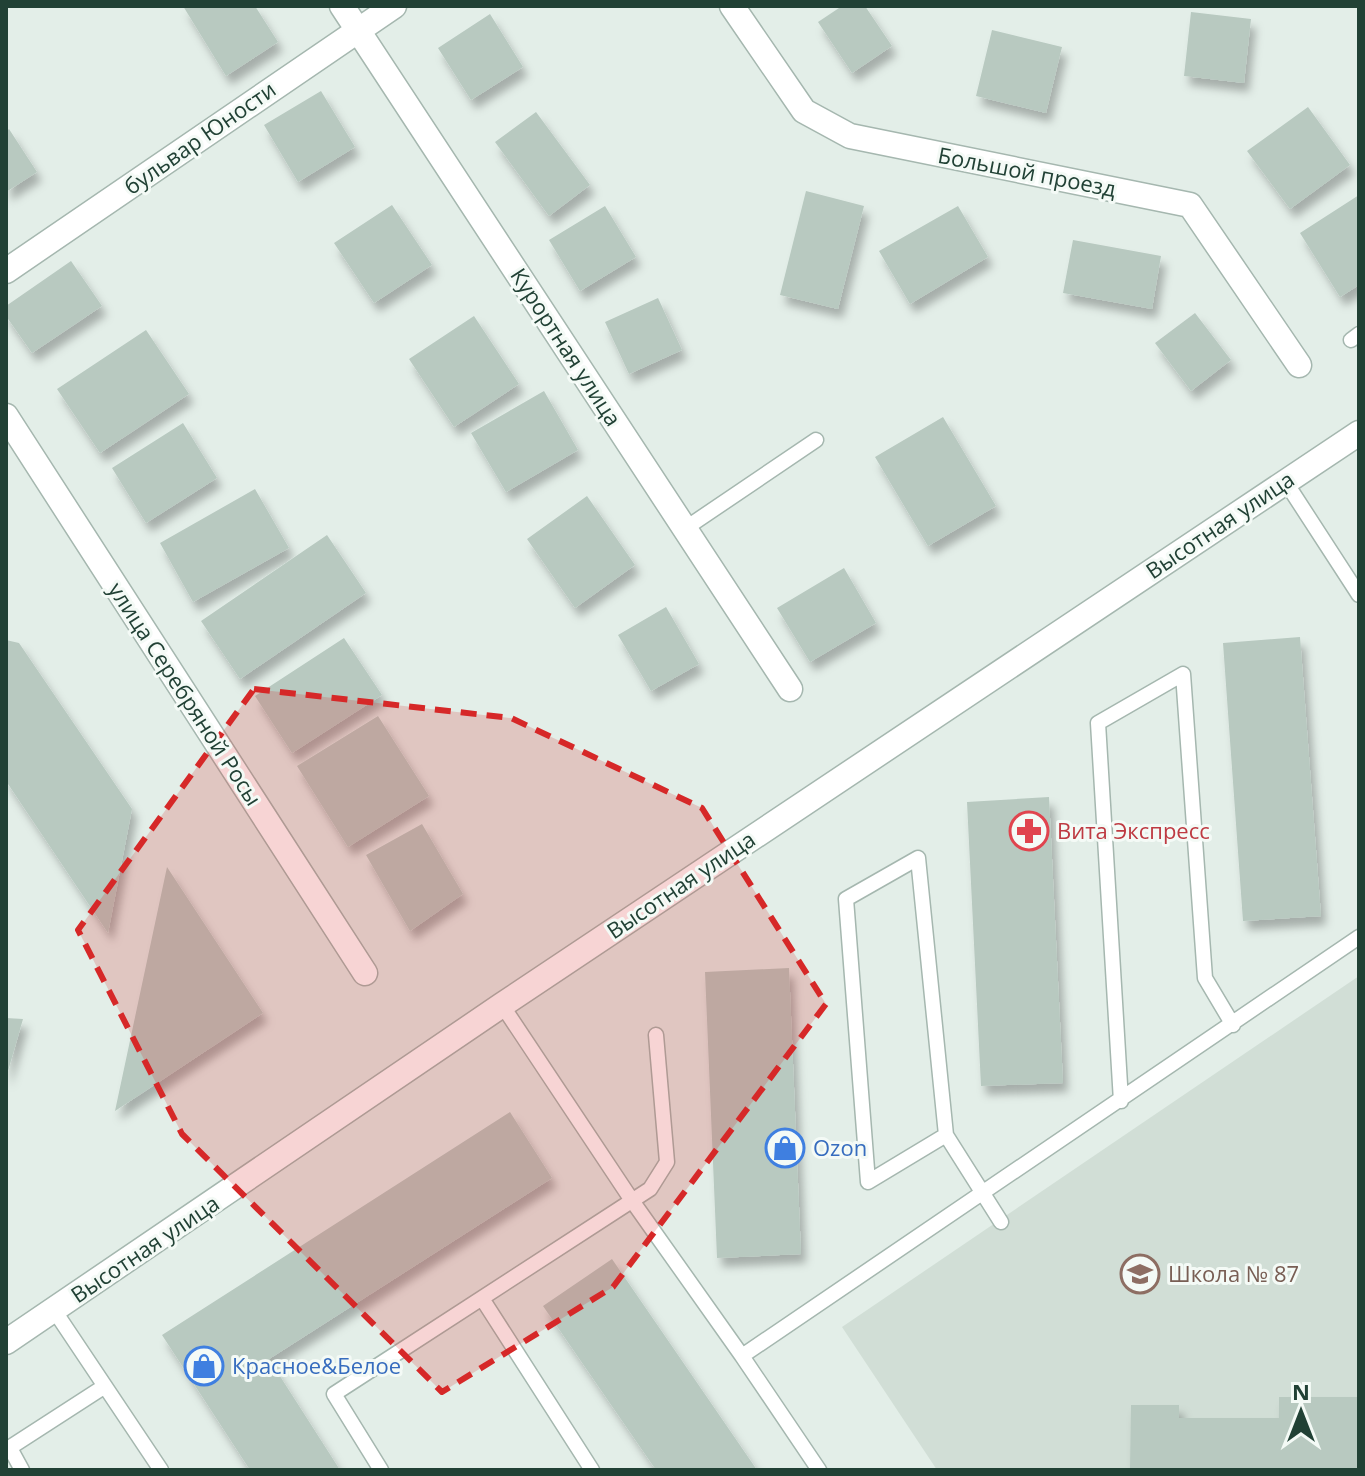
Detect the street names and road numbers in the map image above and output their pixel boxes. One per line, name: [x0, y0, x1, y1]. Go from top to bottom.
street label: бульвар Юности: [118, 74, 281, 201]
street label: Большой проезд: [936, 139, 1119, 203]
street label: Курортная улица: [505, 262, 629, 431]
street label: Высотная улица: [1139, 463, 1299, 585]
street label: улица Серебряной Росы: [102, 576, 269, 811]
street label: Высотная улица: [600, 823, 760, 945]
street label: Высотная улица: [64, 1187, 224, 1309]

